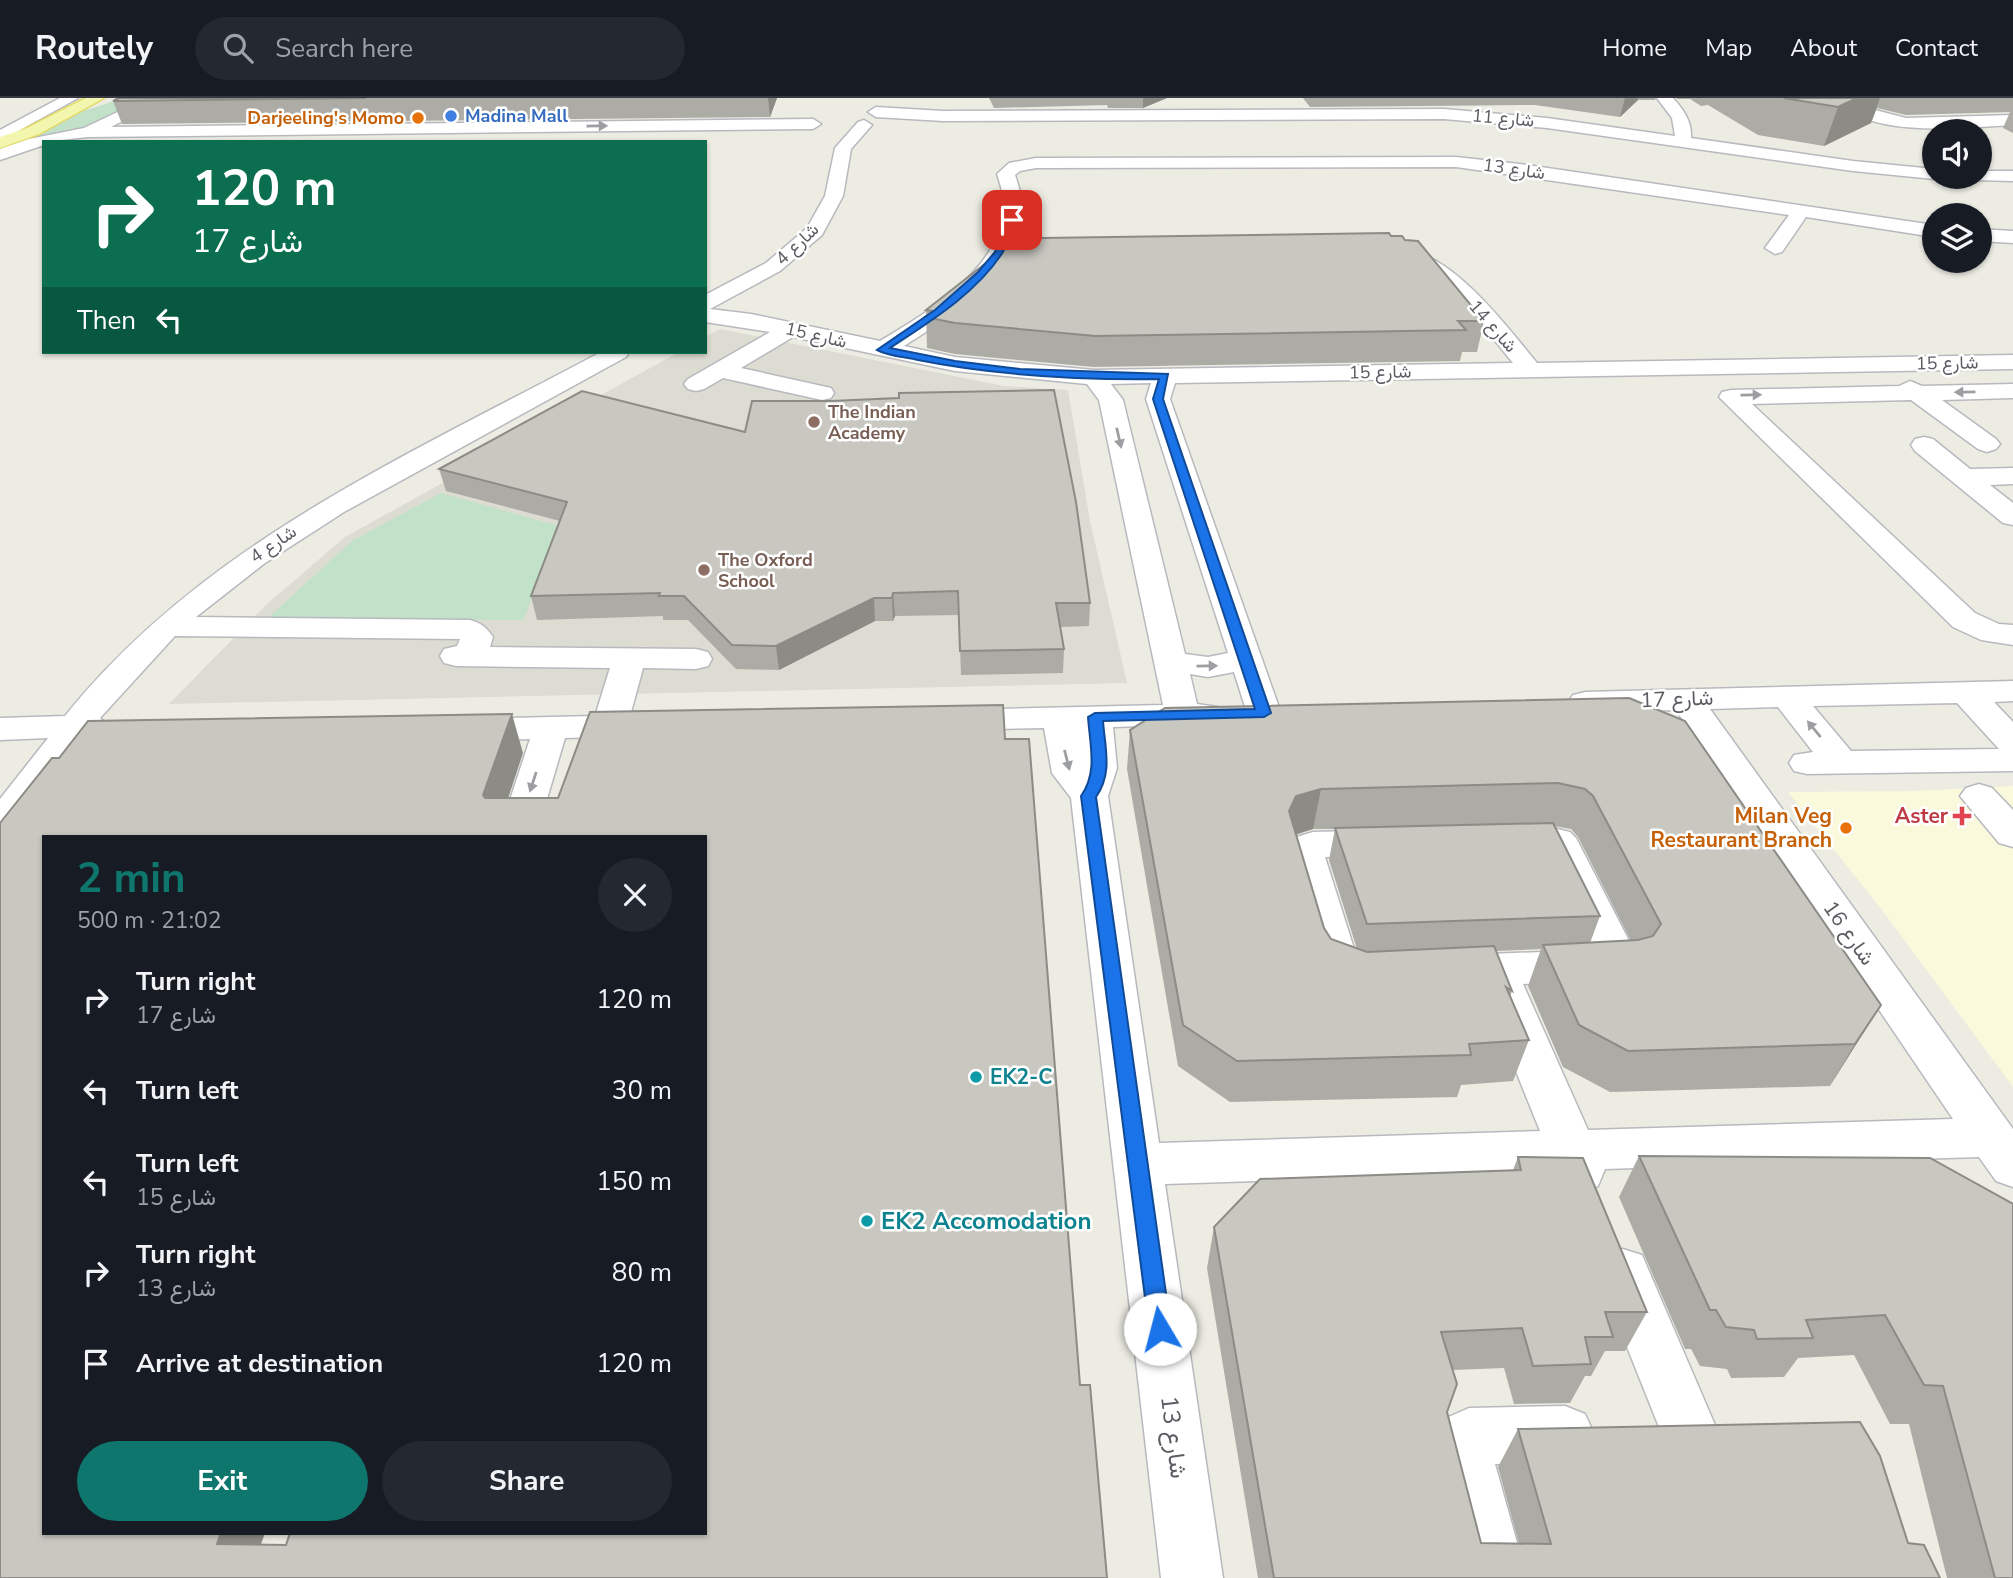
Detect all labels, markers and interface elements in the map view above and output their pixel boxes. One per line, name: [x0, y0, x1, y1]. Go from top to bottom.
search box: [195, 17, 685, 80]
text: Routely: [35, 26, 153, 71]
icon: search: [219, 29, 257, 67]
text: Search here: [275, 31, 413, 66]
text: Home: [1602, 32, 1667, 64]
text: Map: [1705, 32, 1752, 64]
text: About: [1790, 32, 1857, 64]
text: Contact: [1895, 32, 1978, 64]
street label: شارع 11: [1471, 103, 1535, 133]
place label: Madina Mall: [465, 104, 568, 128]
place label: Darjeeling's Momo: [247, 106, 404, 130]
marker: Madina Mall: [443, 108, 459, 124]
marker: Darjeeling's Momo: [410, 110, 426, 126]
map controls: [1922, 119, 1992, 273]
button: sound: [1922, 119, 1992, 189]
one-way arrow: [587, 121, 609, 132]
street label: شارع 13: [1481, 153, 1547, 185]
text: 120 m: [192, 155, 336, 222]
icon: right: [77, 168, 168, 259]
pin: [982, 190, 1042, 250]
icon: arrive: [993, 201, 1031, 239]
button: layers: [1922, 203, 1992, 273]
street label: شارع 4: [770, 218, 824, 270]
text: شارع 17: [192, 220, 303, 263]
street label: شارع 14: [1463, 295, 1523, 357]
icon: left: [150, 301, 188, 339]
text: Then: [77, 303, 136, 338]
street label: شارع 15: [783, 316, 849, 354]
street label: شارع 15: [1916, 350, 1978, 376]
street label: شارع 15: [1349, 359, 1411, 385]
one-way arrow: [1953, 386, 1975, 398]
one-way arrow: [1741, 389, 1763, 401]
place label: The Indian Academy: [828, 400, 916, 445]
marker: The Indian Academy: [806, 414, 822, 430]
one-way arrow: [1114, 427, 1125, 449]
street label: شارع 4: [245, 520, 301, 568]
place label: The Oxford School: [718, 548, 813, 593]
marker: The Oxford School: [696, 562, 712, 578]
one-way arrow: [1196, 660, 1218, 672]
street label: شارع 17: [1640, 684, 1714, 714]
one-way arrow: [1807, 721, 1822, 738]
one-way arrow: [1062, 749, 1073, 771]
one-way arrow: [528, 772, 538, 793]
place label: Milan Veg Restaurant Branch: [1650, 802, 1832, 854]
place label: Aster: [1895, 802, 1949, 830]
marker: Aster: [1954, 808, 1970, 824]
marker: Milan Veg Restaurant Branch: [1838, 820, 1854, 836]
text: 2 min: [77, 850, 186, 907]
button: close: [598, 858, 672, 932]
street label: شارع 16: [1817, 895, 1881, 971]
text: 500 m · 21:02: [77, 905, 222, 936]
text: Turn right: [136, 964, 255, 999]
icon: right: [77, 981, 115, 1019]
text: 120 m: [596, 982, 672, 1017]
text: شارع 17: [136, 1000, 216, 1031]
place label: EK2-C: [990, 1063, 1052, 1091]
marker: EK2-C: [968, 1069, 984, 1085]
icon: left: [77, 1072, 115, 1110]
text: Turn left: [136, 1073, 239, 1108]
text: 30 m: [612, 1073, 672, 1108]
text: Turn left: [136, 1146, 239, 1181]
icon: left: [77, 1163, 115, 1201]
text: 150 m: [596, 1164, 672, 1199]
text: شارع 15: [136, 1182, 216, 1213]
place label: EK2 Accomodation: [881, 1205, 1091, 1237]
marker: EK2 Accomodation: [859, 1213, 875, 1229]
text: Turn right: [136, 1237, 255, 1272]
icon: right: [77, 1254, 115, 1292]
text: 80 m: [612, 1255, 672, 1290]
text: شارع 13: [136, 1273, 216, 1304]
position arrow: [1123, 1292, 1197, 1366]
icon: arrive: [77, 1345, 115, 1383]
text: Arrive at destination: [136, 1346, 383, 1381]
text: 120 m: [596, 1346, 672, 1381]
street label: شارع 13: [1153, 1394, 1195, 1480]
button: Exit: [77, 1441, 368, 1521]
button: Share: [382, 1441, 672, 1521]

